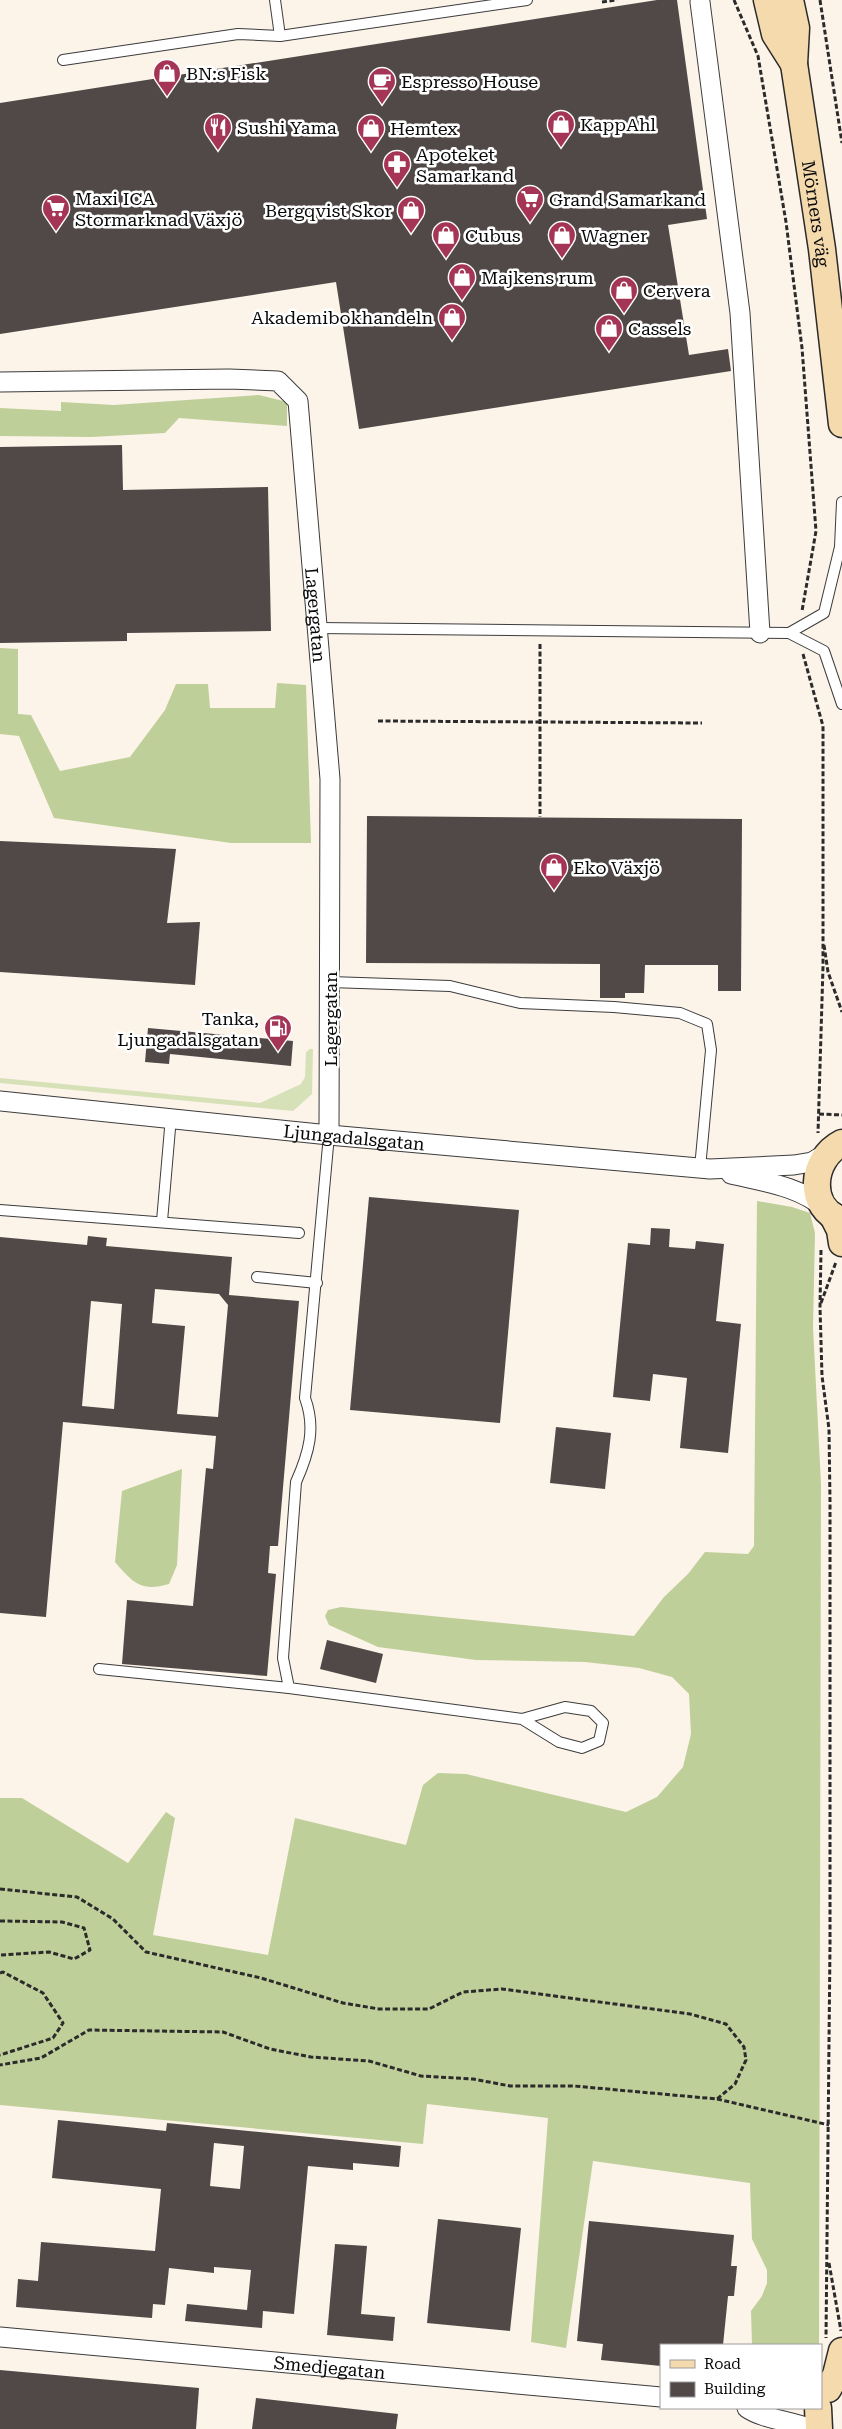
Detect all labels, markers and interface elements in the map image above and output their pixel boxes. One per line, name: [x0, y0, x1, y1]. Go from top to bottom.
shop icon: BN:s Fisk: [152, 58, 182, 97]
place label: BN:s Fisk: [186, 63, 267, 84]
cafe icon: Espresso House: [367, 66, 397, 105]
place label: Espresso House: [401, 71, 538, 92]
shop icon: KappAhl: [546, 109, 576, 148]
restaurant icon: Sushi Yama: [203, 112, 233, 151]
shop icon: Hemtex: [356, 113, 386, 152]
place label: KappAhl: [580, 114, 656, 135]
place label: Sushi Yama: [237, 117, 337, 138]
place label: Hemtex: [390, 118, 458, 139]
place label: Apoteket Samarkand: [416, 144, 515, 186]
pharmacy icon: Apoteket Samarkand: [382, 149, 412, 188]
street label: Mörners väg: [798, 159, 835, 269]
supermarket icon: Grand Samarkand: [515, 184, 545, 223]
place label: Maxi ICA Stormarknad Växjö: [75, 188, 242, 230]
place label: Grand Samarkand: [549, 189, 707, 210]
supermarket icon: Maxi ICA Stormarknad Växjö: [41, 193, 71, 232]
shop icon: Bergqvist Skor: [396, 195, 426, 234]
place label: Bergqvist Skor: [265, 200, 392, 221]
shop icon: Cubus: [431, 220, 461, 259]
shop icon: Wagner: [547, 220, 577, 259]
place label: Cubus: [465, 225, 521, 246]
place label: Wagner: [581, 225, 647, 246]
shop icon: Majkens rum: [447, 262, 477, 301]
place label: Majkens rum: [481, 267, 594, 288]
shop icon: Cervera: [609, 275, 639, 314]
place label: Cervera: [643, 280, 711, 301]
shop icon: Akademibokhandeln: [437, 302, 467, 341]
place label: Akademibokhandeln: [251, 307, 433, 328]
shop icon: Cassels: [594, 313, 624, 352]
place label: Cassels: [628, 318, 691, 339]
street label: Lagergatan: [302, 566, 331, 664]
shop icon: Eko Växjö: [539, 852, 569, 891]
place label: Eko Växjö: [573, 857, 660, 878]
street label: Lagergatan: [320, 971, 341, 1067]
place label: Tanka, Ljungadalsgatan: [117, 1008, 259, 1050]
fuel station icon: Tanka, Ljungadalsgatan: [263, 1013, 293, 1052]
street label: Ljungadalsgatan: [282, 1120, 426, 1154]
legend: [660, 2344, 822, 2409]
street label: Smedjegatan: [273, 2351, 387, 2382]
text: Road: [704, 2355, 741, 2373]
text: Building: [704, 2380, 766, 2398]

